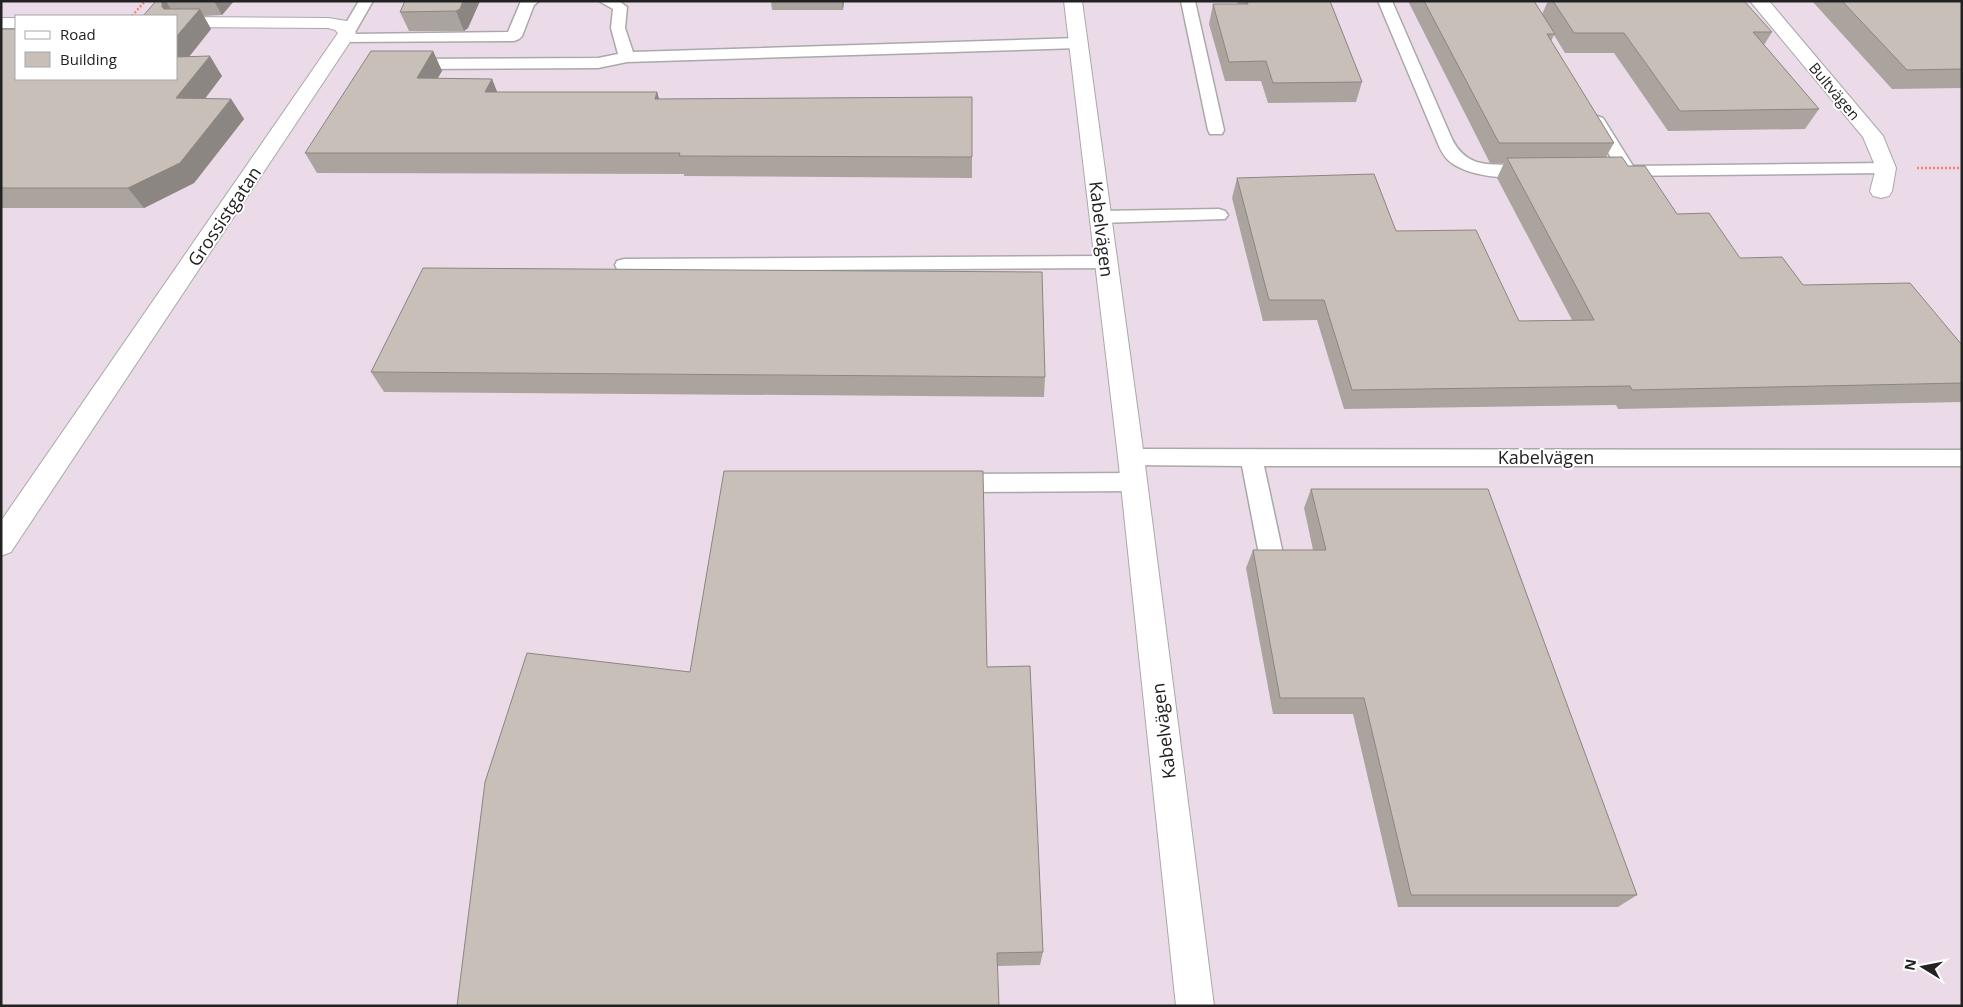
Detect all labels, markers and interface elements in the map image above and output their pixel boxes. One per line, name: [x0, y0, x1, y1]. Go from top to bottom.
legend: [15, 15, 178, 80]
text: Road: [60, 24, 96, 44]
text: Building: [60, 49, 117, 69]
street label: Bultvägen: [1805, 58, 1865, 124]
street label: Grossistgatan: [182, 162, 266, 270]
street label: Kabelvägen: [1084, 180, 1120, 278]
street label: Kabelvägen: [1498, 445, 1594, 469]
street label: Kabelvägen: [1145, 682, 1181, 780]
north arrow: [1898, 942, 1948, 992]
text: N: [1899, 957, 1920, 972]

